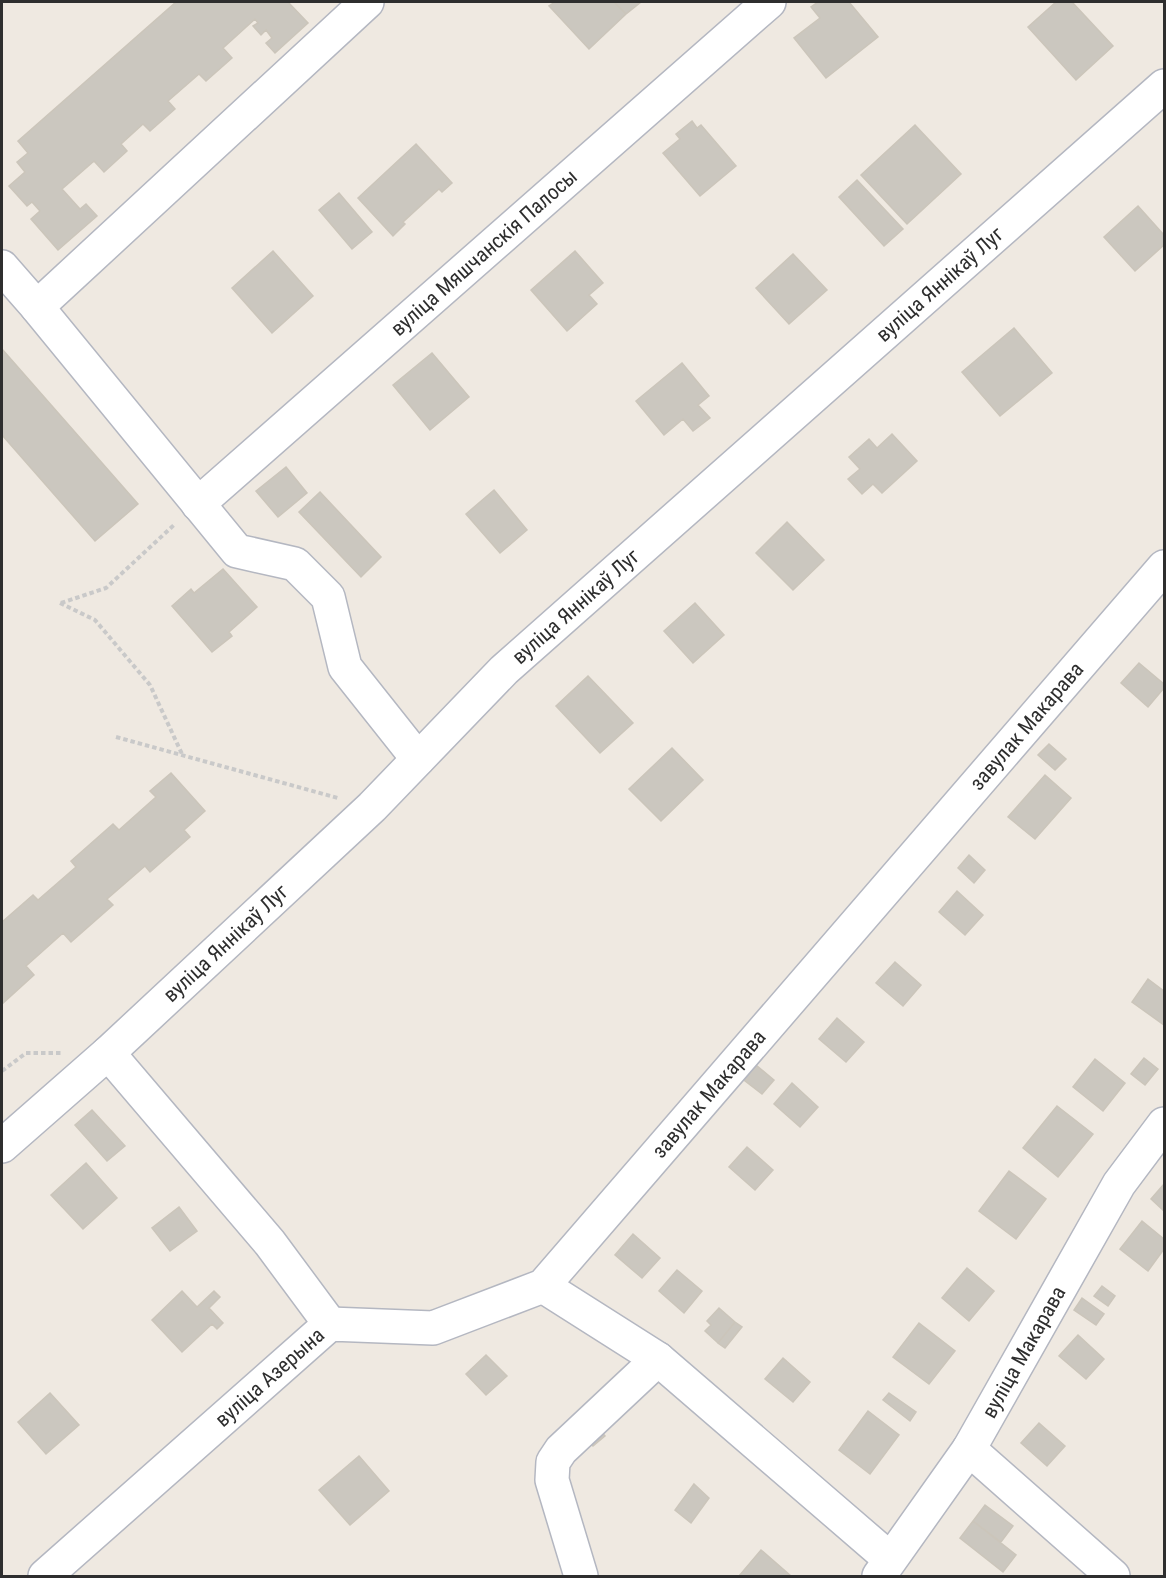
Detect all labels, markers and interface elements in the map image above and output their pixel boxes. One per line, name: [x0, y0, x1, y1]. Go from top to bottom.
street label: вуліца Мяшчанскія Палосы: [386, 164, 582, 341]
street label: вуліца Яннікаў Луг: [871, 222, 1008, 347]
street label: вуліца Яннікаў Луг: [507, 544, 644, 669]
street label: завулак Макарава: [965, 657, 1088, 795]
street label: вуліца Яннікаў Луг: [159, 879, 293, 1007]
street label: завулак Макарава: [647, 1025, 771, 1163]
street label: вуліца Макарава: [977, 1282, 1071, 1422]
street label: вуліца Азерына: [210, 1323, 329, 1432]

